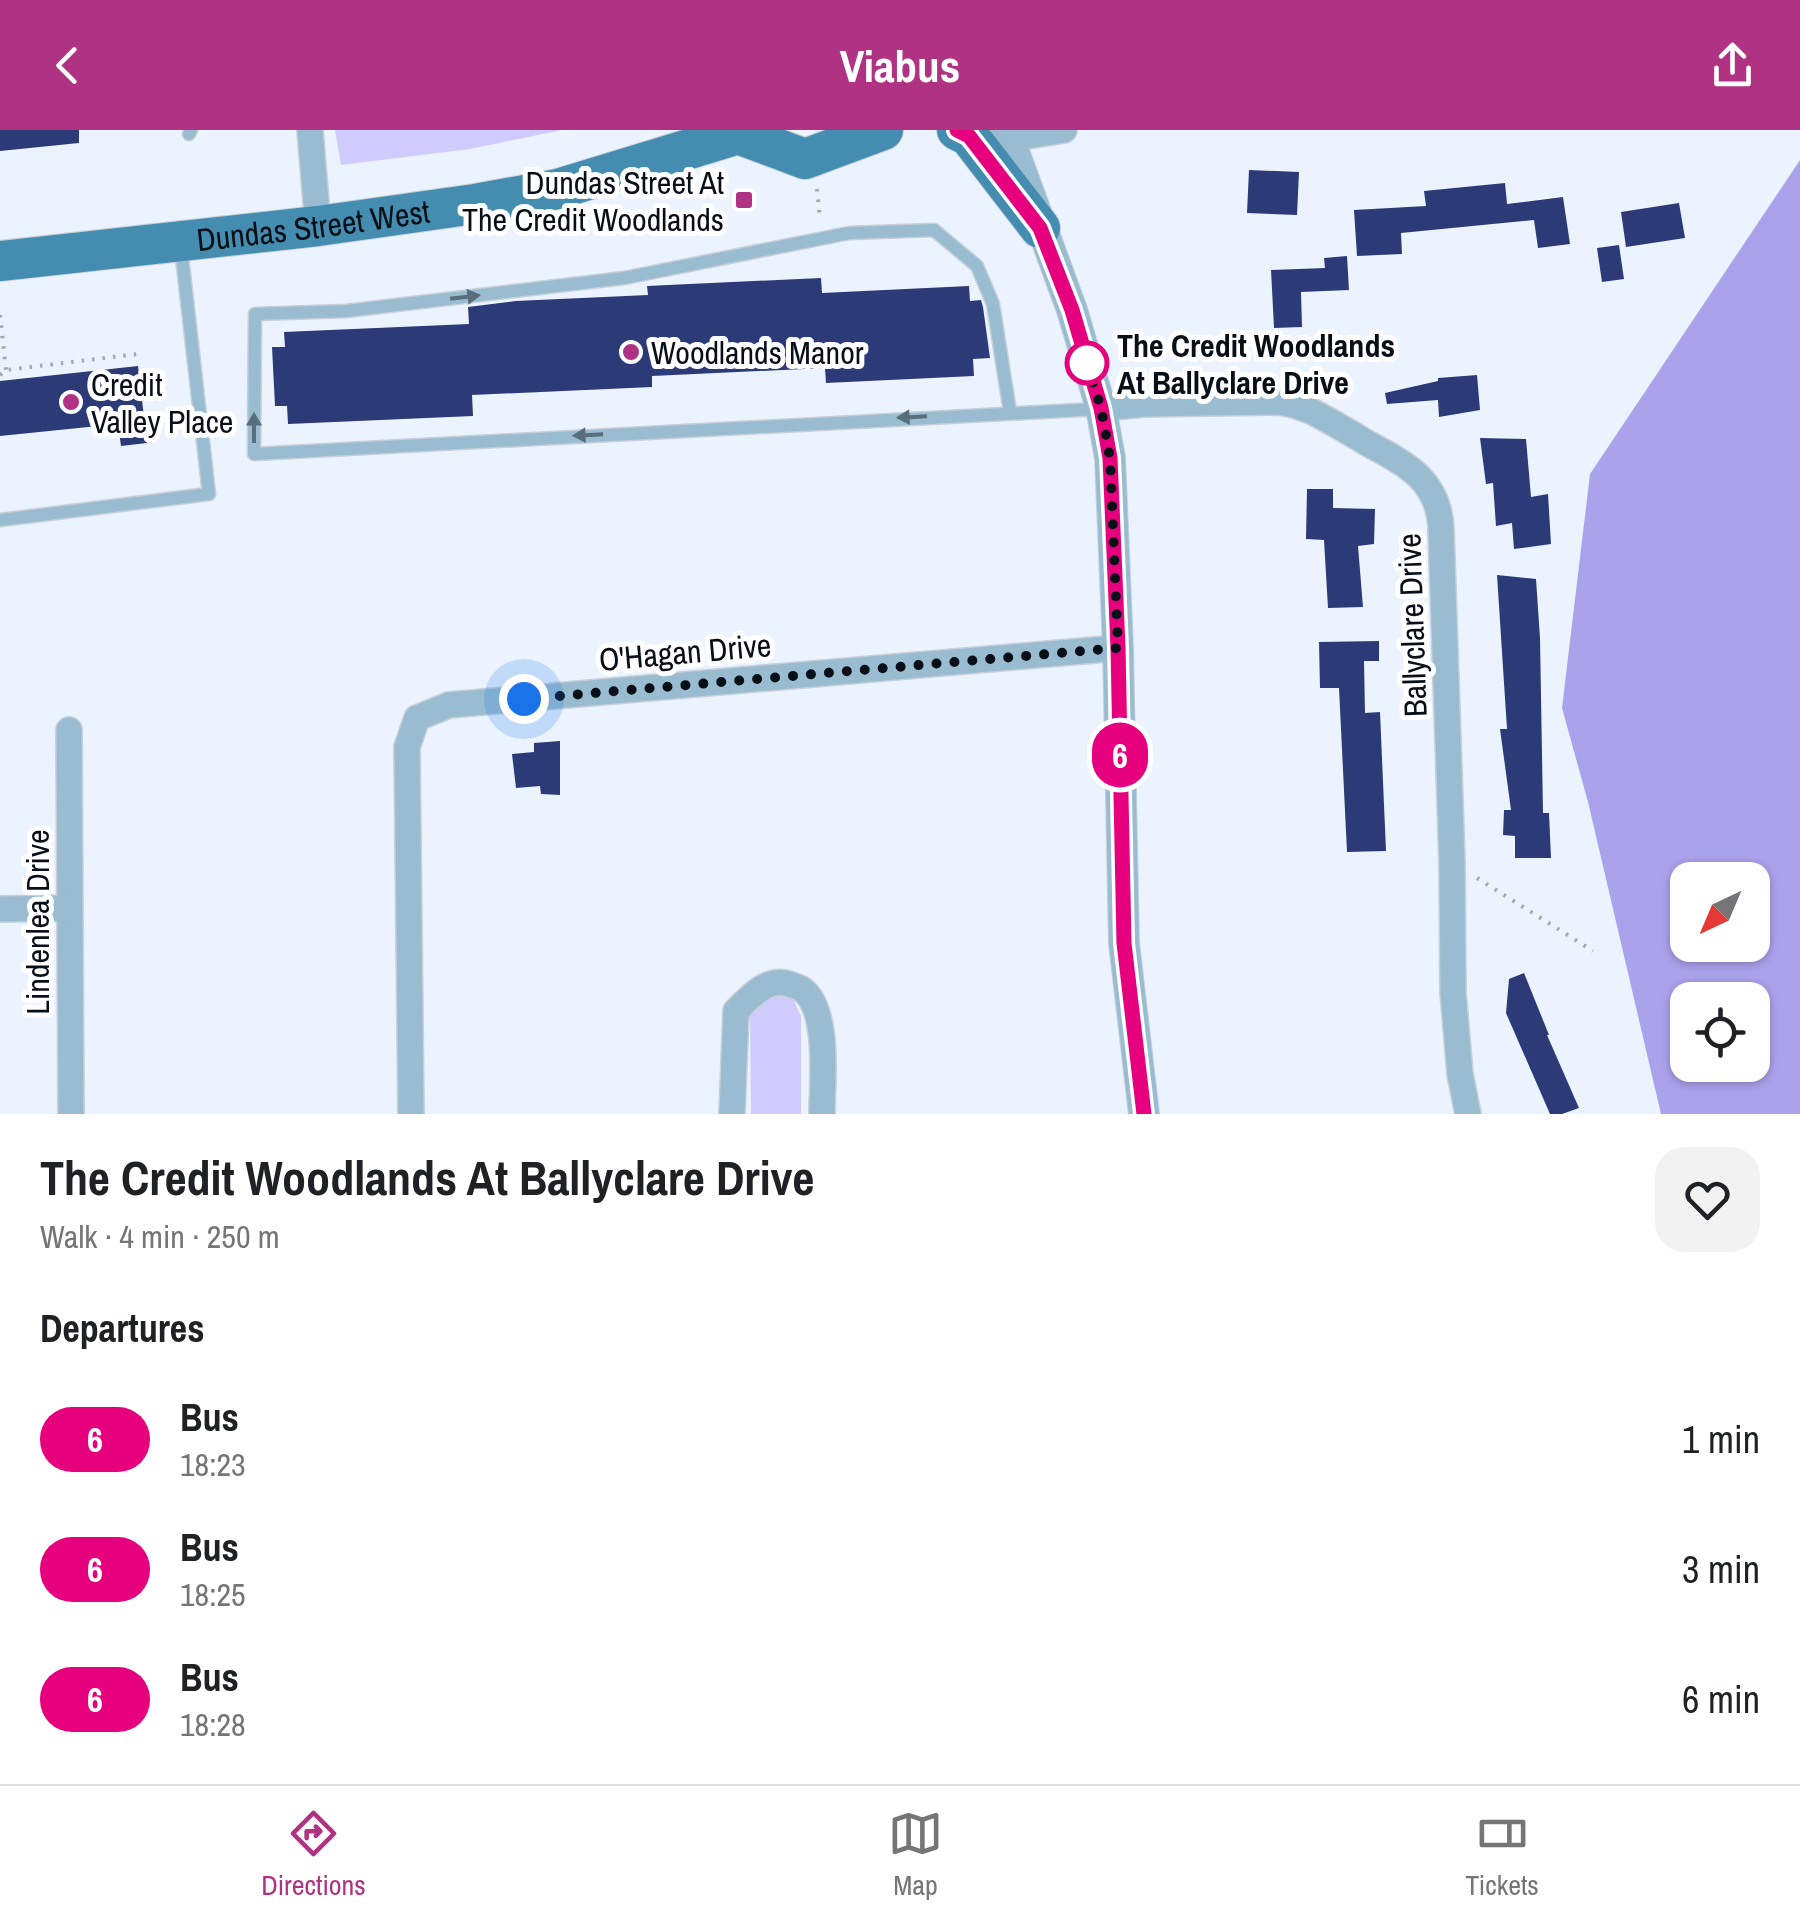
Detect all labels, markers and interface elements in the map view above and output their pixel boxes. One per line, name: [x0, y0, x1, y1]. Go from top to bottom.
text: Viabus: [840, 35, 960, 96]
icon: back: [40, 38, 95, 93]
icon: share: [1705, 38, 1760, 93]
place label: Dundas Street At The Credit Woodlands: [462, 161, 724, 241]
street label: Dundas Street West: [194, 189, 432, 261]
marker: Dundas Street At The Credit Woodlands: [733, 189, 755, 211]
one-way arrow: [449, 289, 481, 305]
place label: The Credit Woodlands At Ballyclare Drive: [1117, 324, 1395, 404]
place label: Woodlands Manor: [651, 331, 864, 374]
marker: Woodlands Manor: [620, 341, 642, 363]
marker: The Credit Woodlands At Ballyclare Drive: [1066, 342, 1108, 384]
place label: Credit Valley Place: [91, 363, 233, 443]
marker: Credit Valley Place: [60, 391, 82, 413]
one-way arrow: [896, 409, 928, 425]
one-way arrow: [246, 411, 262, 443]
one-way arrow: [571, 427, 603, 443]
street label: Ballyclare Drive: [1387, 532, 1437, 718]
street label: O'Hagan Drive: [597, 623, 773, 681]
your location: [499, 674, 549, 724]
line badge: 6: [1088, 722, 1152, 788]
text: 6: [1112, 732, 1128, 779]
street label: Lindenlea Drive: [16, 829, 59, 1015]
north arrow: [1670, 862, 1770, 962]
map controls: [1670, 862, 1770, 1082]
button: locate: [1670, 982, 1770, 1082]
text: The Credit Woodlands At Ballyclare Drive: [40, 1145, 814, 1210]
button: heart: [1655, 1147, 1760, 1252]
text: Walk · 4 min · 250 m: [40, 1215, 280, 1258]
text: Departures: [40, 1303, 205, 1354]
text: Bus: [180, 1392, 239, 1443]
text: 1 min: [1682, 1414, 1760, 1465]
text: 6: [87, 1416, 103, 1463]
text: 18:23: [180, 1443, 246, 1486]
text: Bus: [180, 1522, 239, 1573]
text: 3 min: [1682, 1544, 1760, 1595]
text: 6: [87, 1546, 103, 1593]
text: 18:25: [180, 1573, 246, 1616]
text: Bus: [180, 1652, 239, 1703]
text: 6 min: [1682, 1674, 1760, 1725]
text: 6: [87, 1676, 103, 1723]
text: 18:28: [180, 1703, 246, 1746]
tab: Directions: [261, 1806, 366, 1904]
tab: Map: [888, 1806, 943, 1904]
tab: Tickets: [1465, 1806, 1539, 1904]

